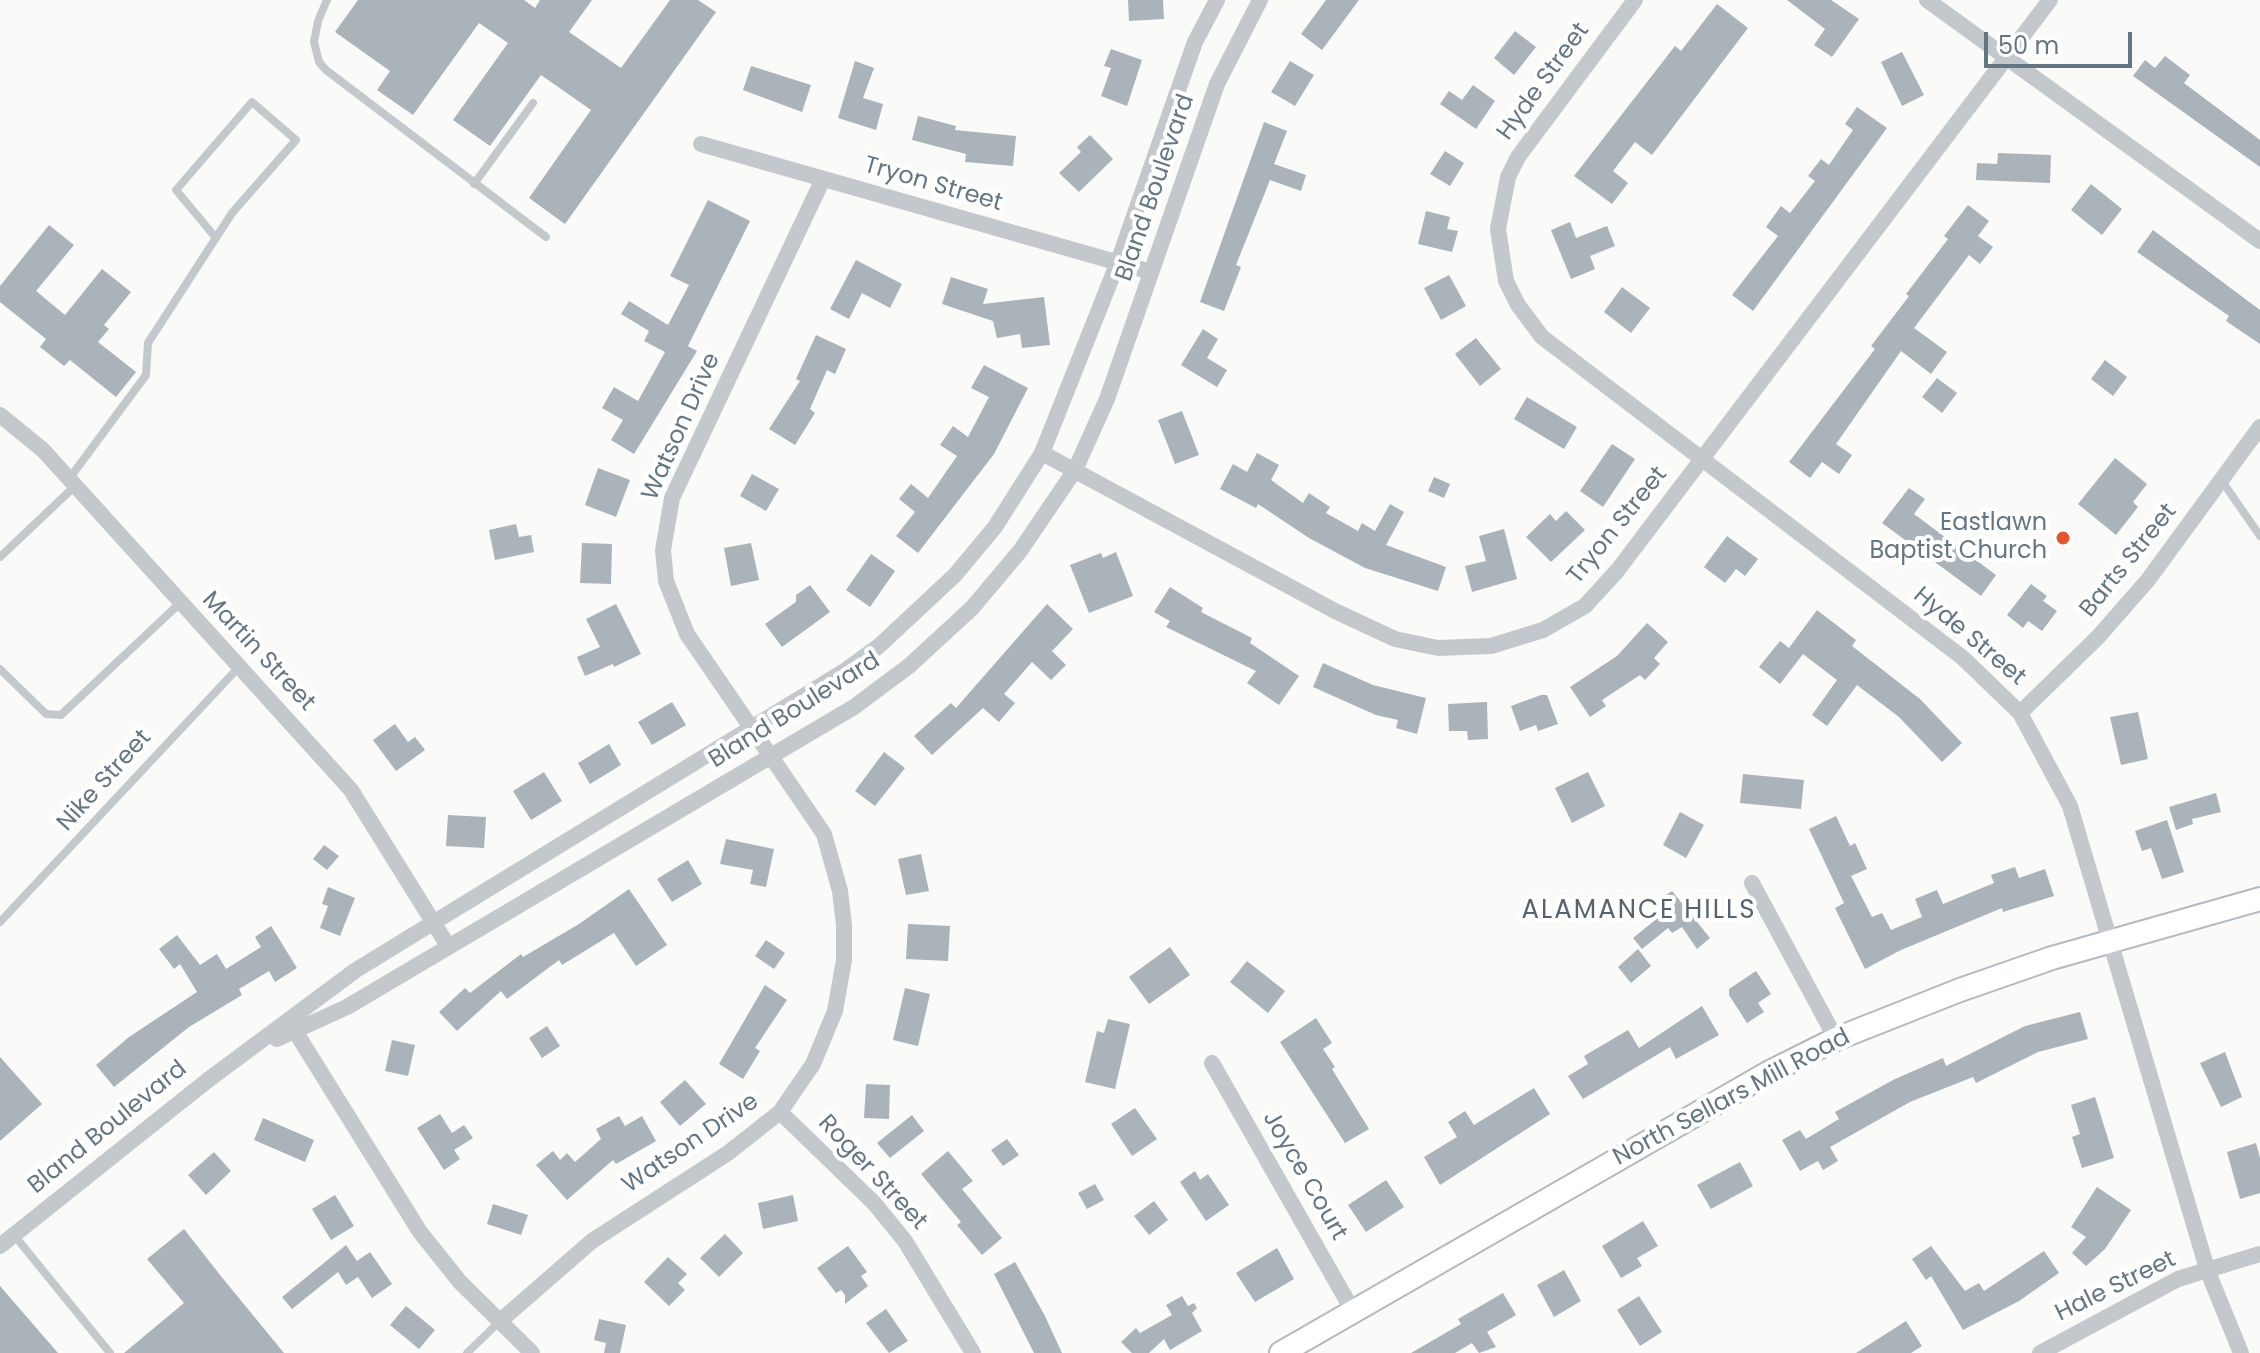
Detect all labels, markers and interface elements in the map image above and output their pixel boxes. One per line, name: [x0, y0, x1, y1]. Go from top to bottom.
scale bar: [1988, 16, 2136, 66]
street label: Hyde Street: [1492, 18, 1596, 146]
text: 50 m: [1998, 29, 2059, 62]
street label: Bland Boulevard: [1110, 91, 1202, 285]
street label: Tryon Street: [860, 151, 1006, 219]
street label: Watson Drive: [637, 349, 727, 505]
street label: Tryon Street: [1562, 461, 1674, 591]
street label: Barts Street: [2074, 498, 2184, 624]
place label: Eastlawn Baptist Church: [1869, 510, 2047, 566]
marker: Eastlawn Baptist Church: [2054, 529, 2072, 547]
street label: Hyde Street: [1907, 582, 2031, 692]
street label: Martin Street: [195, 586, 321, 718]
street label: Bland Boulevard: [704, 647, 886, 775]
street label: Nike Street: [52, 724, 158, 838]
district label: ALAMANCE HILLS: [1522, 895, 1756, 927]
street label: North Sellars Mill Road: [1609, 1023, 1855, 1173]
street label: Bland Boulevard: [23, 1055, 193, 1201]
street label: Watson Drive: [617, 1088, 765, 1200]
street label: Joyce Court: [1255, 1106, 1353, 1246]
street label: Roger Street: [811, 1110, 933, 1236]
street label: Hale Street: [2051, 1245, 2181, 1329]

